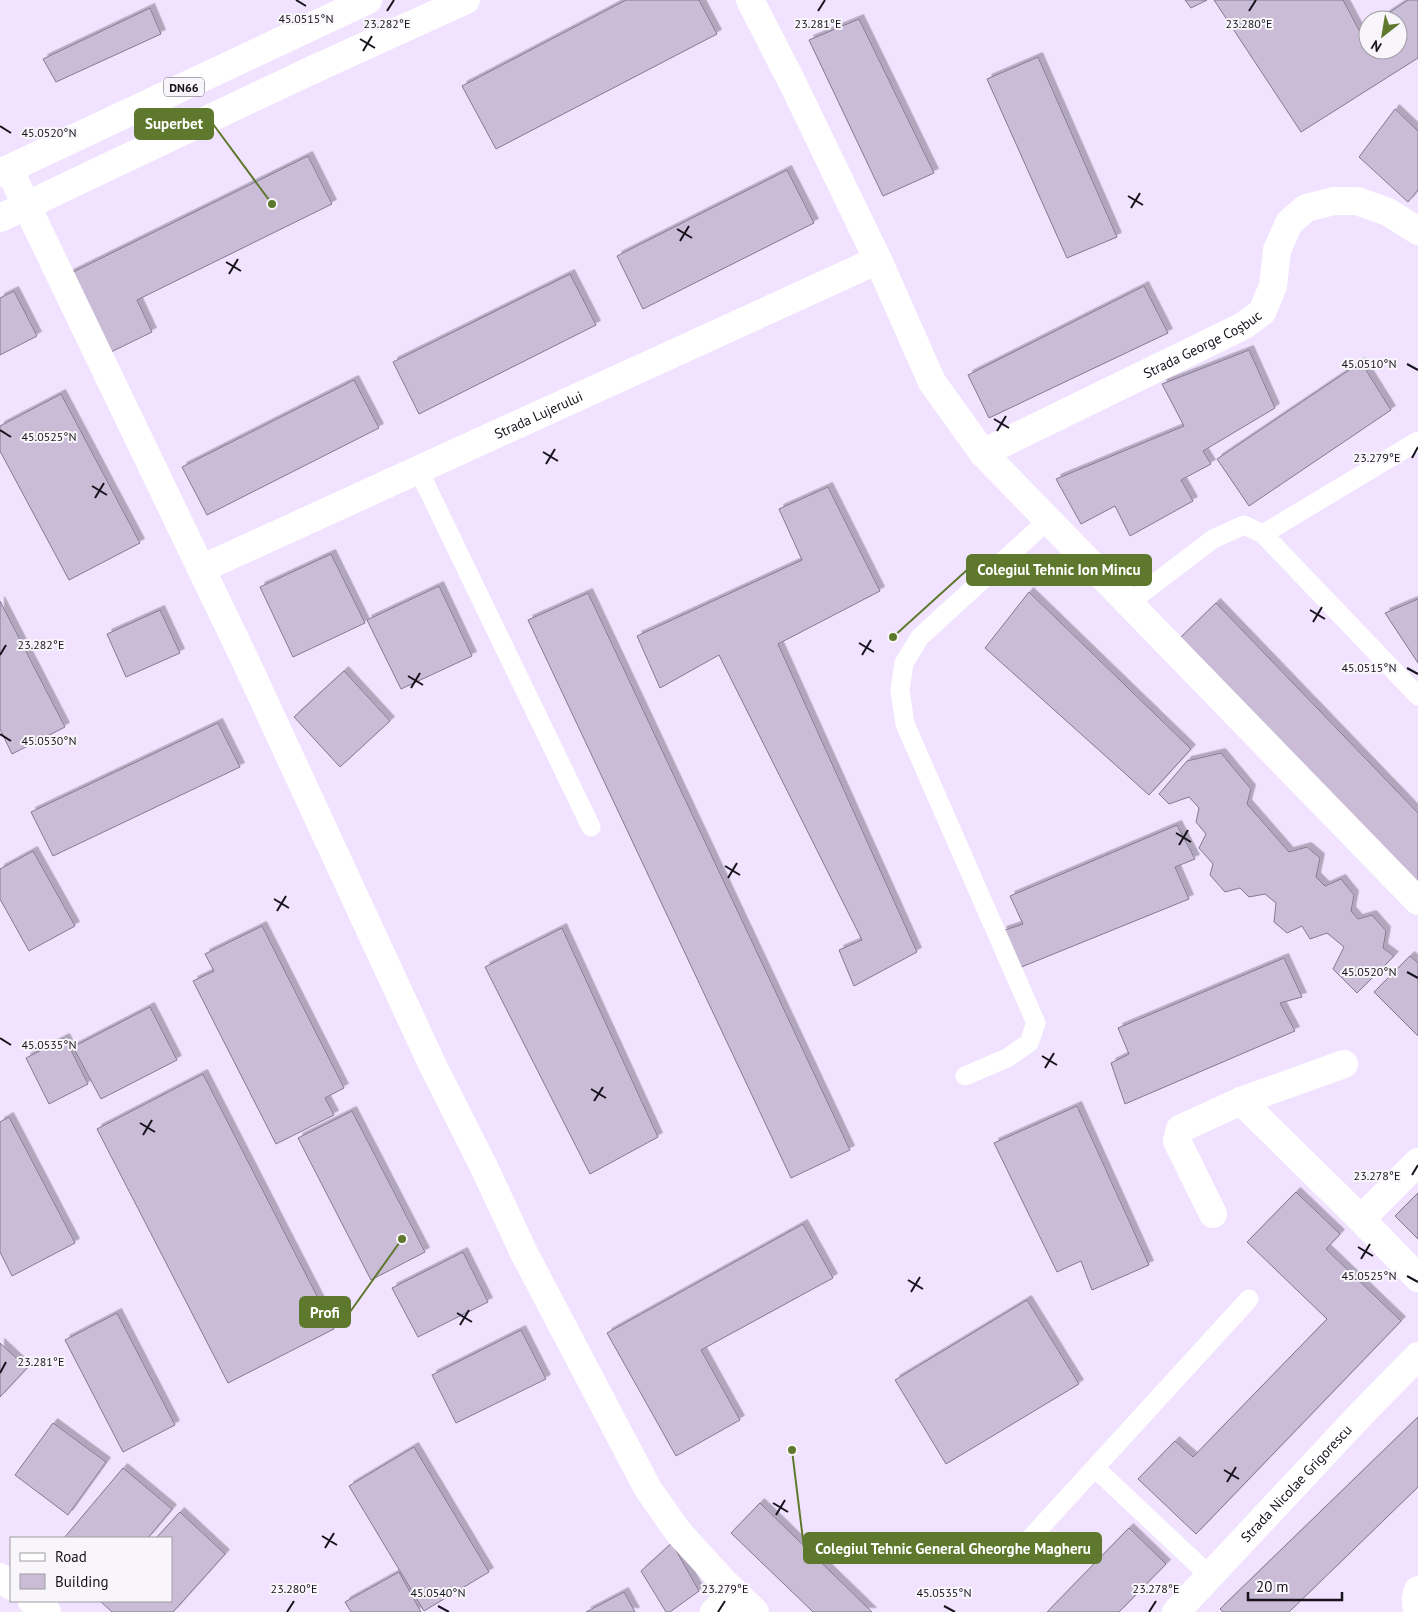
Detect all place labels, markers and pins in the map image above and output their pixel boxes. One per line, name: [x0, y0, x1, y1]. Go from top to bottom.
callout: Superbet: [135, 109, 213, 139]
callout: Colegiul Tehnic Ion Mincu: [967, 555, 1151, 585]
callout: Profi: [300, 1297, 350, 1327]
callout: Colegiul Tehnic General Gheorghe Magheru: [804, 1533, 1101, 1563]

